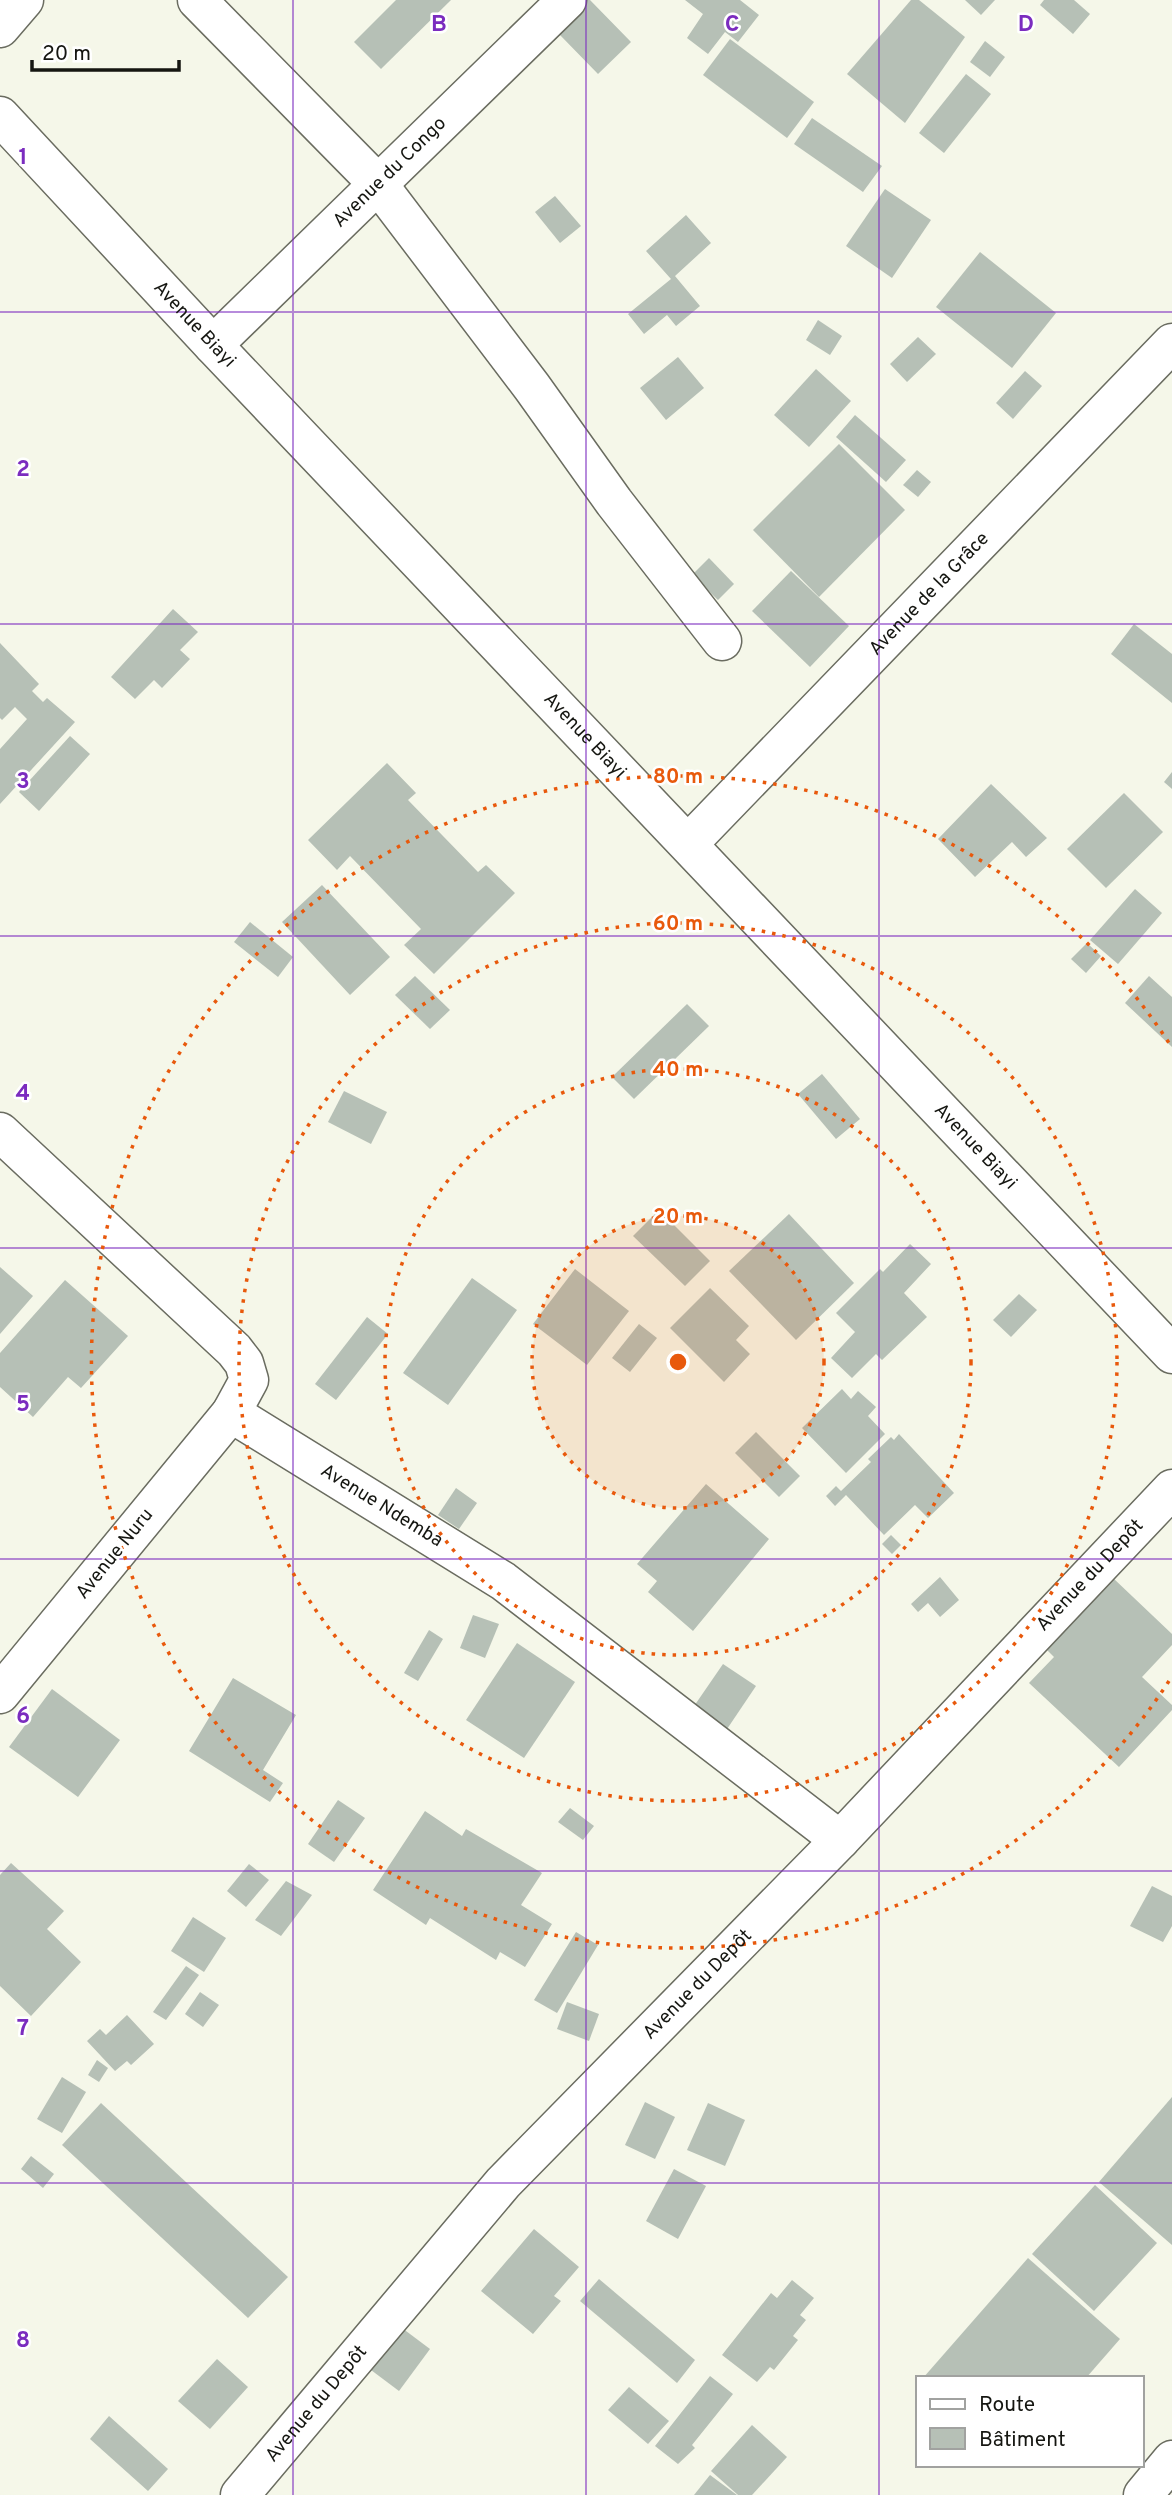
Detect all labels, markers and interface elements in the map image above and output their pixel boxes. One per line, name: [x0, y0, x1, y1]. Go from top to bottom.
text: B: [431, 11, 447, 40]
text: C: [725, 11, 739, 40]
text: D: [1018, 11, 1034, 40]
scale bar: [32, 28, 178, 72]
text: 20 m: [42, 41, 91, 68]
street label: Avenue du Congo: [328, 112, 452, 233]
text: 1: [18, 144, 28, 173]
street label: Avenue Biayi: [148, 276, 241, 373]
text: 2: [16, 456, 30, 485]
street label: Avenue de la Grâce: [864, 527, 995, 661]
street label: Avenue Biayi: [538, 688, 631, 784]
text: 80 m: [653, 764, 703, 791]
text: 3: [16, 768, 30, 797]
text: 60 m: [653, 911, 703, 938]
text: 40 m: [653, 1057, 703, 1084]
text: 4: [16, 1080, 30, 1109]
street label: Avenue Biayi: [928, 1099, 1022, 1195]
text: 20 m: [653, 1204, 703, 1231]
centre of rings: [666, 1350, 690, 1374]
text: 5: [16, 1391, 30, 1420]
street label: Avenue Ndemba: [316, 1459, 447, 1553]
street label: Avenue Nuru: [71, 1504, 159, 1604]
street label: Avenue du Depôt: [1031, 1514, 1149, 1637]
text: 6: [16, 1703, 30, 1732]
street label: Avenue du Depôt: [638, 1924, 757, 2045]
text: 7: [17, 2015, 29, 2044]
text: 8: [16, 2327, 30, 2356]
street label: Avenue du Depôt: [261, 2341, 373, 2467]
legend: [916, 2376, 1144, 2467]
text: Route: [979, 2392, 1035, 2419]
text: Bâtiment: [979, 2427, 1066, 2454]

